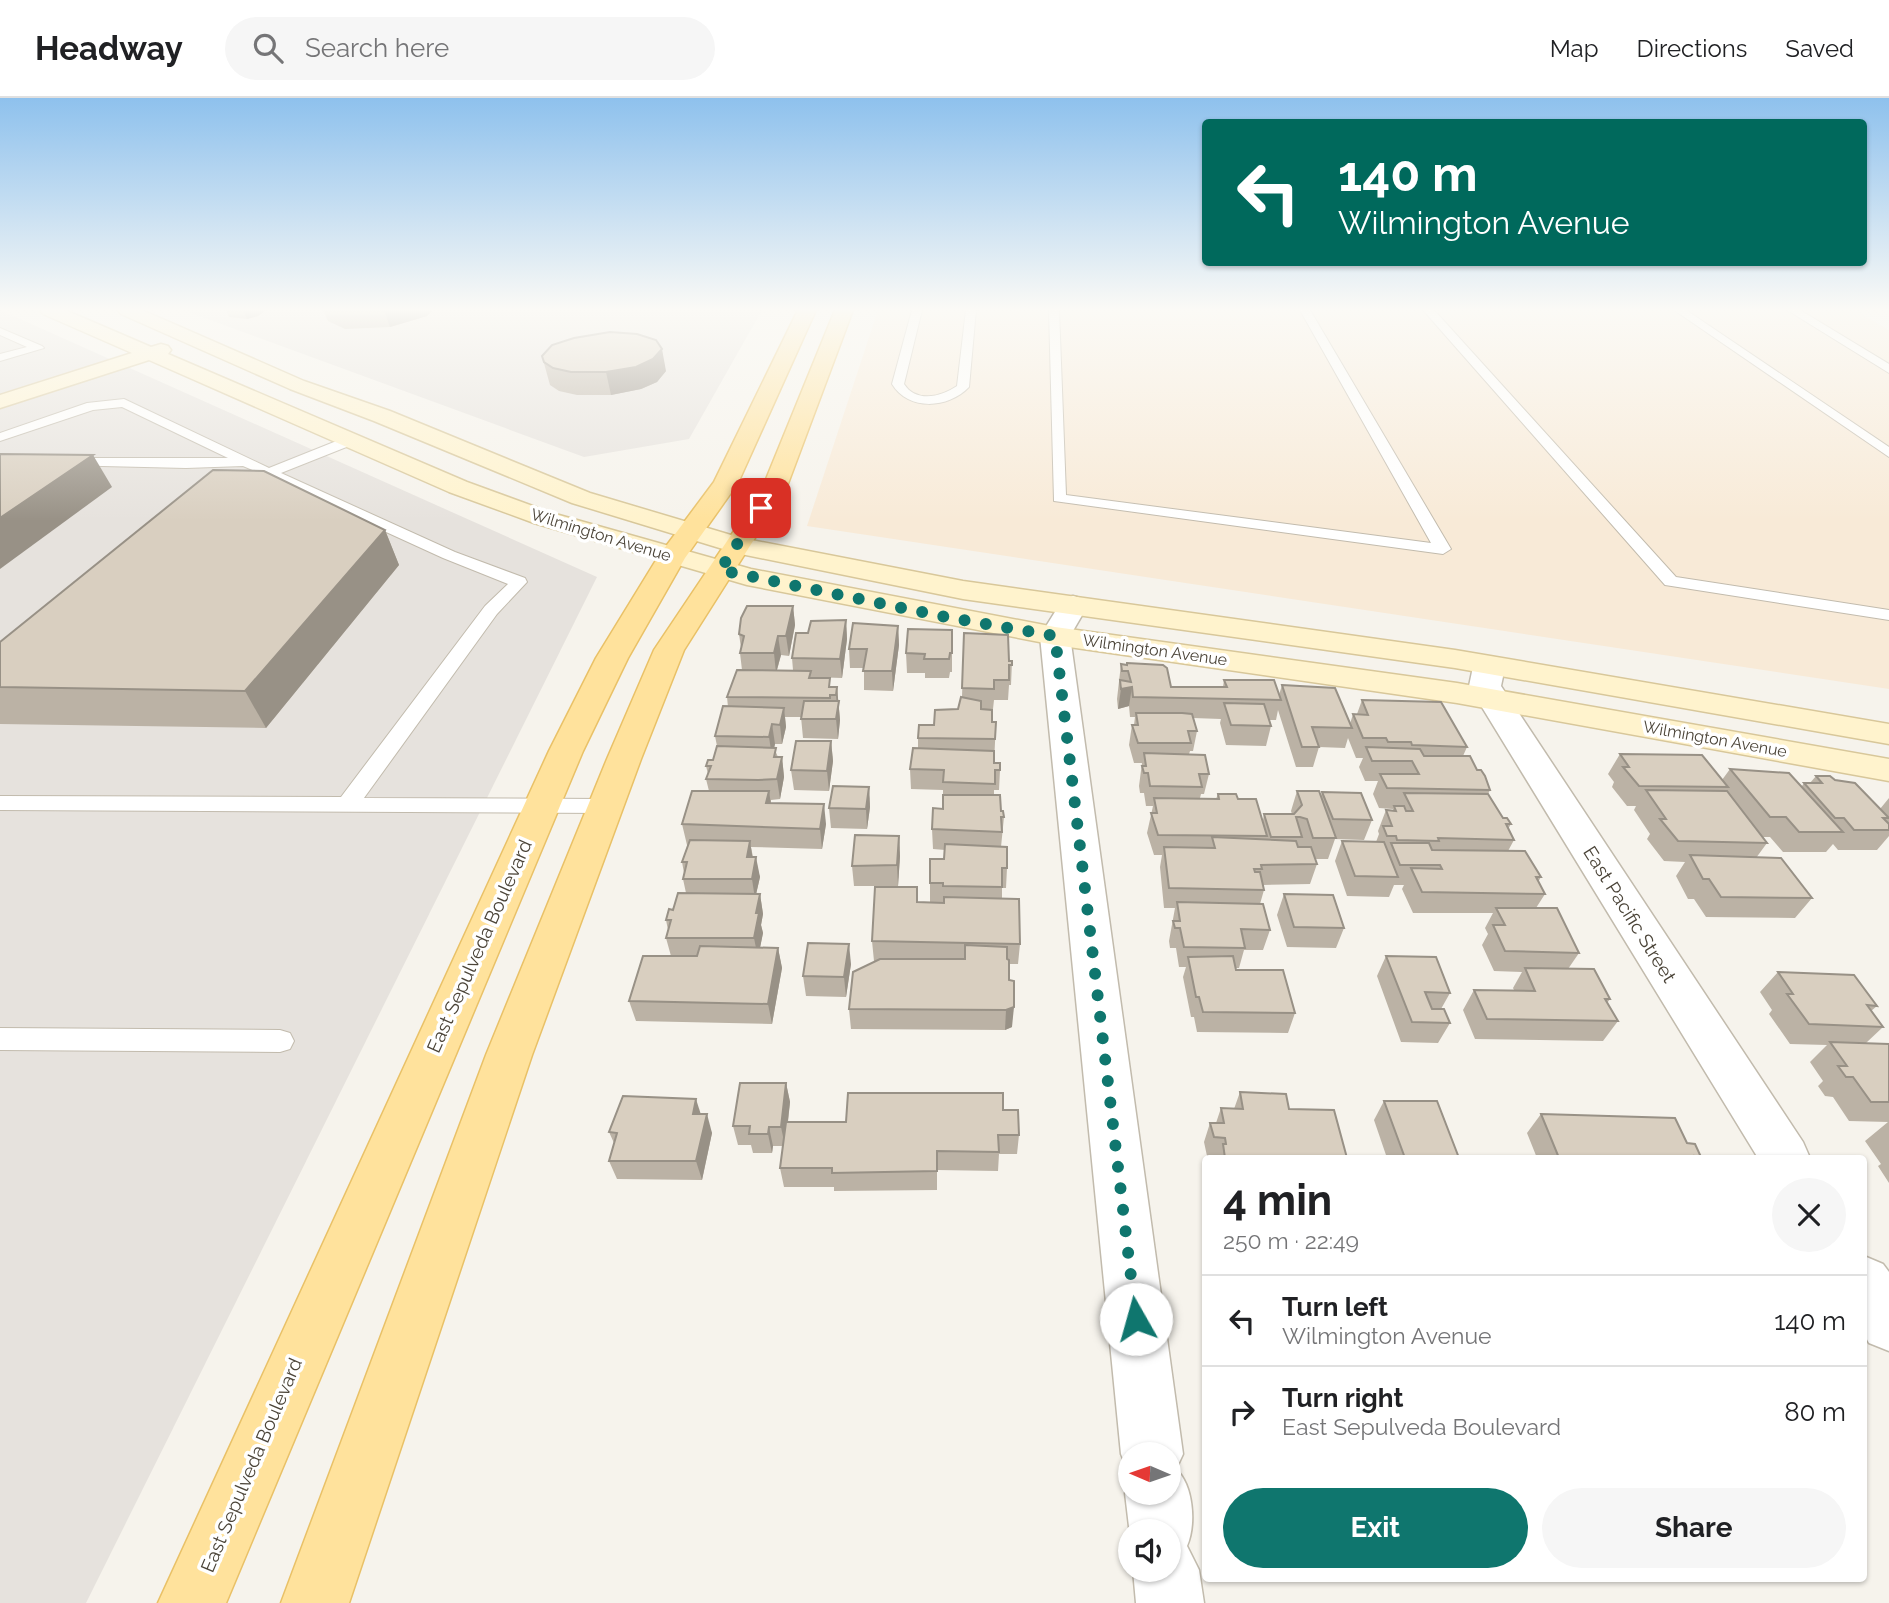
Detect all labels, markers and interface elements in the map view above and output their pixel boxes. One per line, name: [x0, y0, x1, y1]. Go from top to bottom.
search box: [225, 17, 715, 80]
text: Headway: [35, 29, 183, 68]
icon: search: [249, 29, 287, 67]
text: Search here: [305, 33, 449, 63]
text: Map: [1550, 34, 1599, 63]
text: Directions: [1637, 34, 1747, 63]
text: Saved: [1785, 34, 1854, 63]
text: 140 m: [1338, 145, 1478, 202]
icon: left: [1223, 147, 1314, 238]
text: Wilmington Avenue: [1338, 204, 1630, 241]
pin: [731, 478, 791, 538]
icon: arrive: [742, 489, 780, 527]
street label: Wilmington Avenue: [529, 505, 673, 565]
street label: Wilmington Avenue: [1081, 630, 1229, 670]
street label: Wilmington Avenue: [1642, 717, 1788, 761]
street label: East Sepulveda Boulevard: [422, 836, 536, 1056]
street label: East Pacific Street: [1579, 842, 1681, 987]
text: 4 min: [1223, 1176, 1332, 1225]
button: close: [1772, 1178, 1846, 1252]
text: 250 m · 22:49: [1223, 1227, 1359, 1254]
position arrow: [1099, 1282, 1173, 1356]
text: Turn left: [1282, 1292, 1388, 1322]
icon: left: [1223, 1302, 1261, 1340]
text: 140 m: [1774, 1306, 1846, 1336]
text: Wilmington Avenue: [1282, 1322, 1492, 1349]
street label: East Sepulveda Boulevard: [196, 1355, 306, 1575]
text: Turn right: [1282, 1383, 1403, 1413]
icon: right: [1223, 1393, 1261, 1431]
text: 80 m: [1784, 1397, 1846, 1427]
text: East Sepulveda Boulevard: [1282, 1413, 1561, 1440]
north arrow: [1118, 1442, 1181, 1505]
map controls: [1118, 1442, 1181, 1582]
button: Exit: [1223, 1488, 1528, 1568]
button: Share: [1542, 1488, 1846, 1568]
button: sound: [1118, 1519, 1181, 1582]

